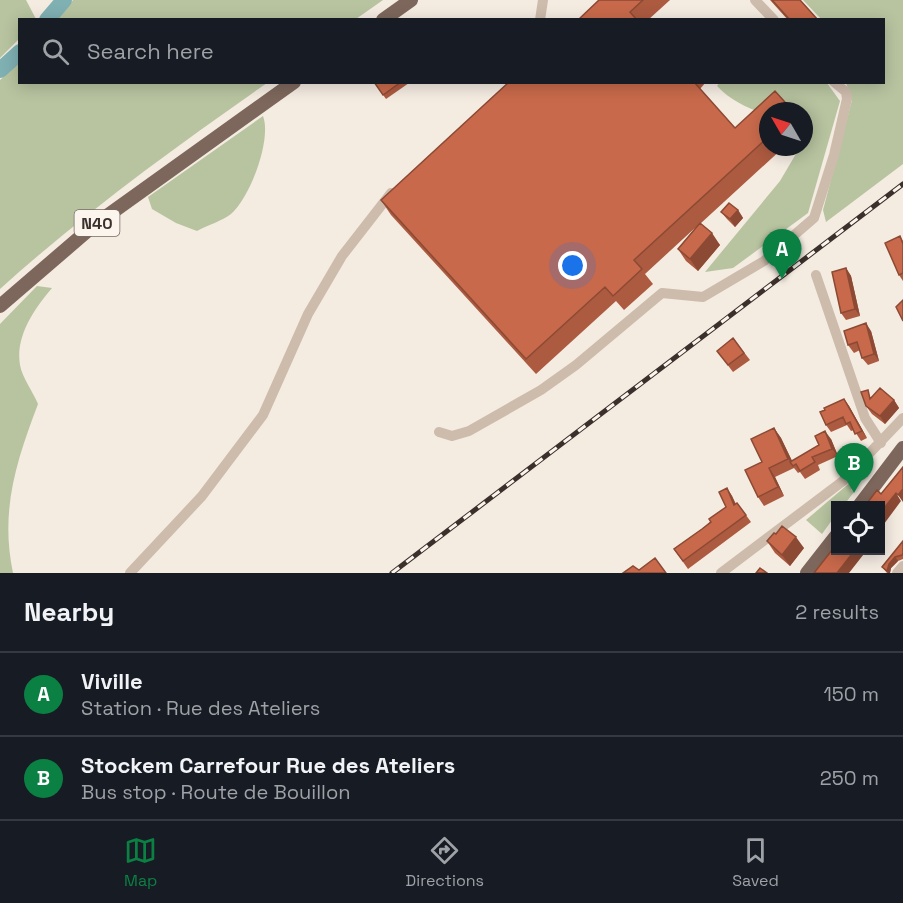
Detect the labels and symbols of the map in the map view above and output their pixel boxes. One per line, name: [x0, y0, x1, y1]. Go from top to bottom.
north arrow: [759, 102, 813, 156]
road number: N40: [74, 210, 120, 236]
pin: A: [762, 230, 802, 279]
your location: [558, 251, 587, 280]
pin: B: [834, 444, 874, 493]

